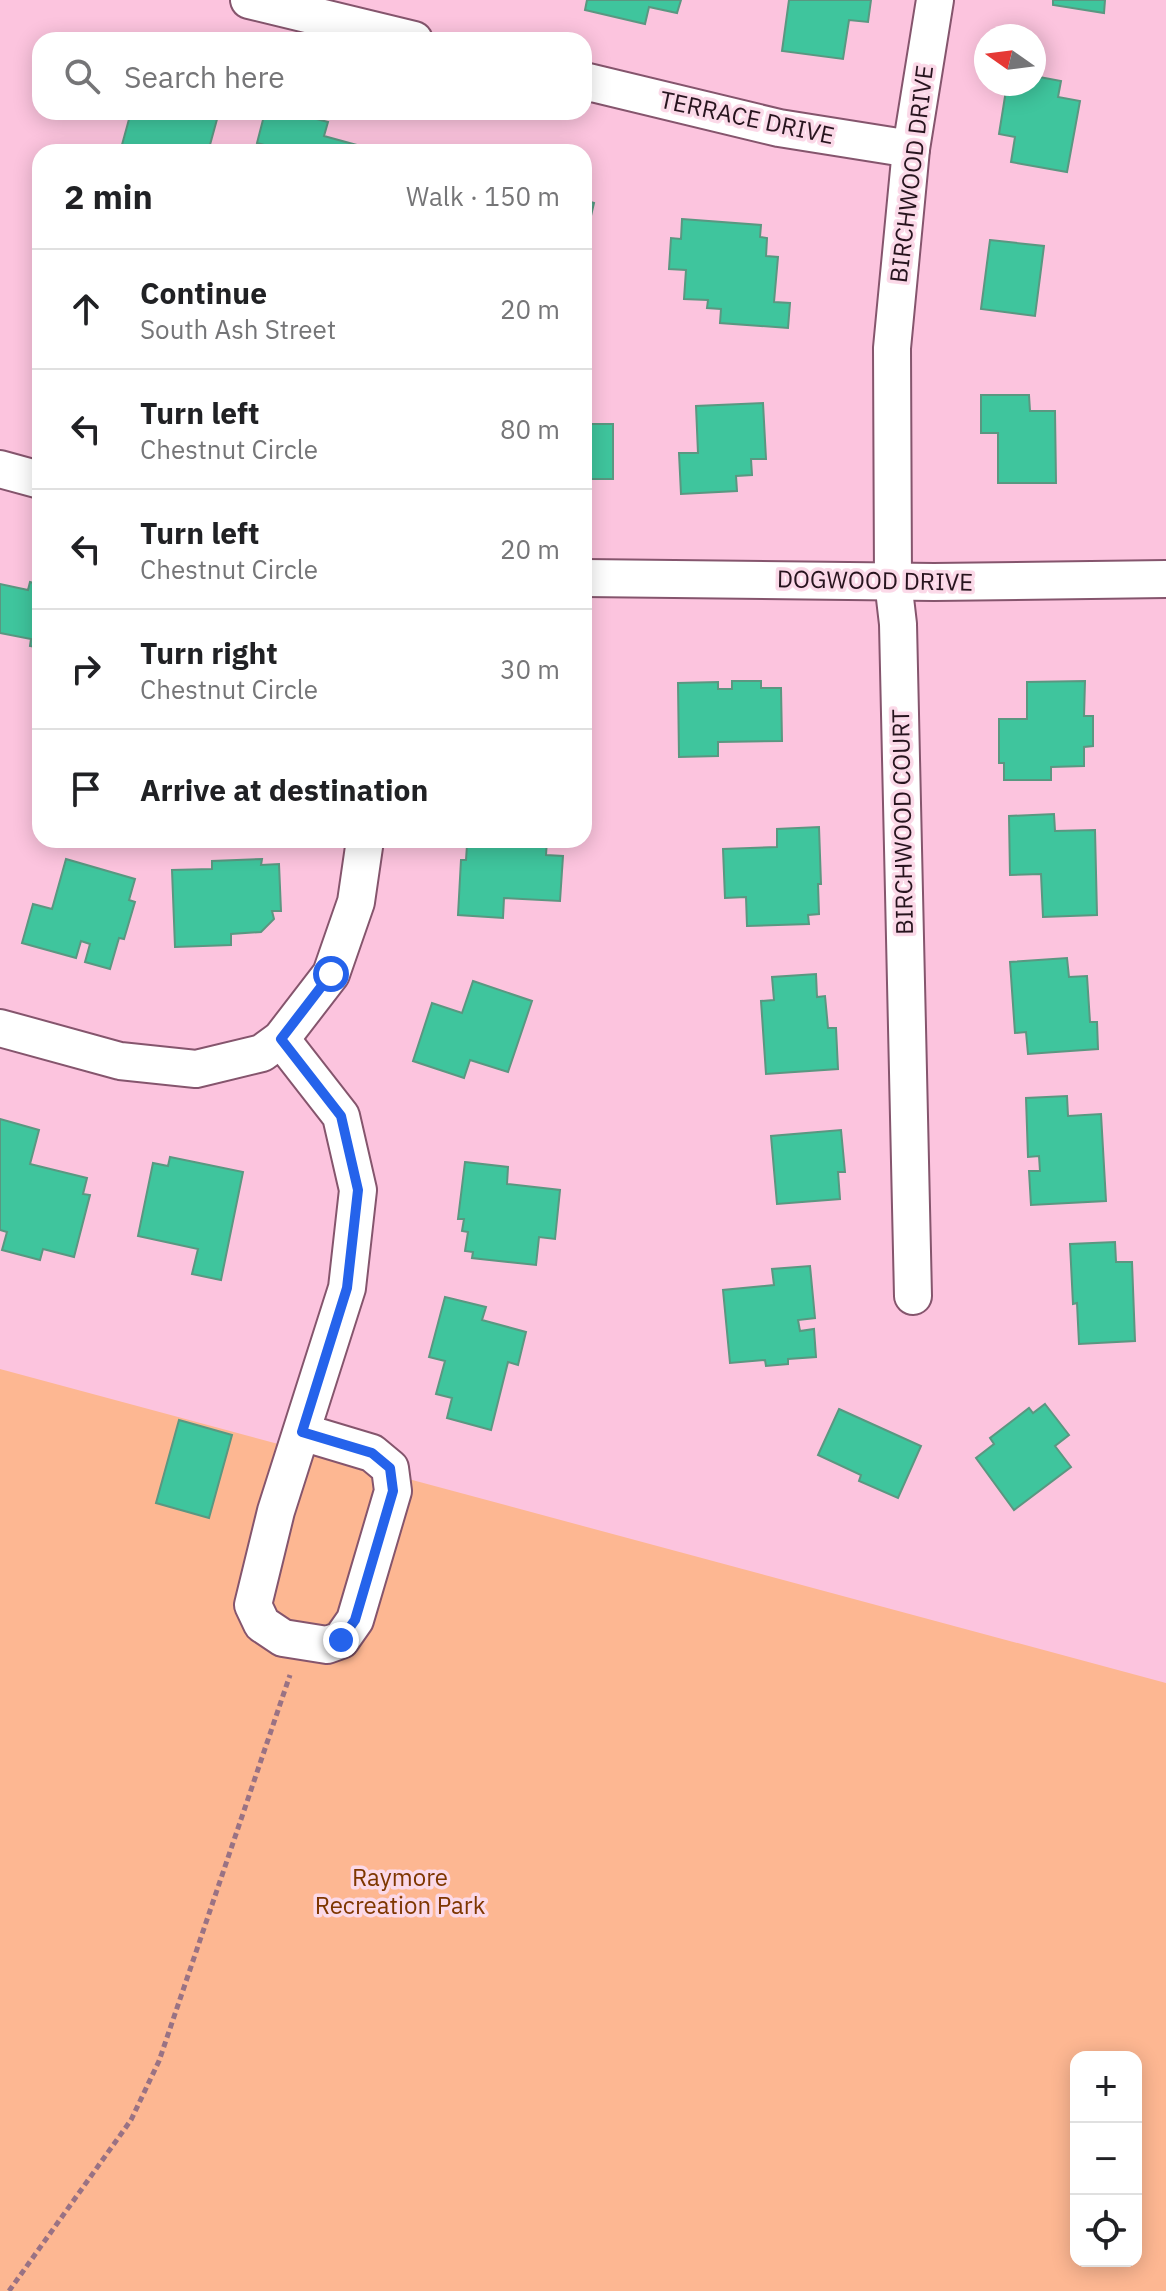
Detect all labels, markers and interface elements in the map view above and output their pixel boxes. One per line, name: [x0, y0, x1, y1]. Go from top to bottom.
north arrow: [974, 24, 1046, 96]
search box: [32, 32, 592, 120]
icon: search: [60, 54, 104, 98]
text: Search here: [124, 57, 285, 96]
street label: BIRCHWOOD DRIVE: [882, 63, 940, 285]
street label: TERRACE DRIVE: [657, 83, 837, 151]
text: 2 min: [64, 174, 153, 218]
text: Walk · 150 m: [406, 179, 560, 213]
text: Continue: [140, 273, 267, 312]
icon: ahead: [64, 287, 108, 331]
text: 20 m: [500, 292, 560, 326]
text: South Ash Street: [140, 312, 336, 346]
text: Turn left: [140, 393, 259, 432]
icon: left: [64, 407, 108, 451]
text: 80 m: [500, 412, 560, 446]
text: Chestnut Circle: [140, 432, 318, 466]
text: Turn left: [140, 513, 259, 552]
icon: left: [64, 527, 108, 571]
text: 20 m: [500, 532, 560, 566]
text: Chestnut Circle: [140, 552, 318, 586]
street label: DOGWOOD DRIVE: [776, 562, 974, 598]
text: Turn right: [140, 633, 278, 672]
icon: right: [64, 647, 108, 691]
text: 30 m: [500, 652, 560, 686]
text: Chestnut Circle: [140, 672, 318, 706]
street label: BIRCHWOOD COURT: [884, 709, 920, 935]
icon: arrive: [64, 767, 108, 811]
text: Arrive at destination: [140, 770, 428, 809]
route start: [313, 956, 349, 992]
route end: [323, 1622, 359, 1658]
park label: Raymore Recreation Park: [315, 1861, 486, 1921]
map controls: [1070, 2051, 1142, 2267]
button: +: [1070, 2051, 1142, 2123]
button: −: [1070, 2123, 1142, 2195]
button: locate: [1070, 2195, 1142, 2267]

